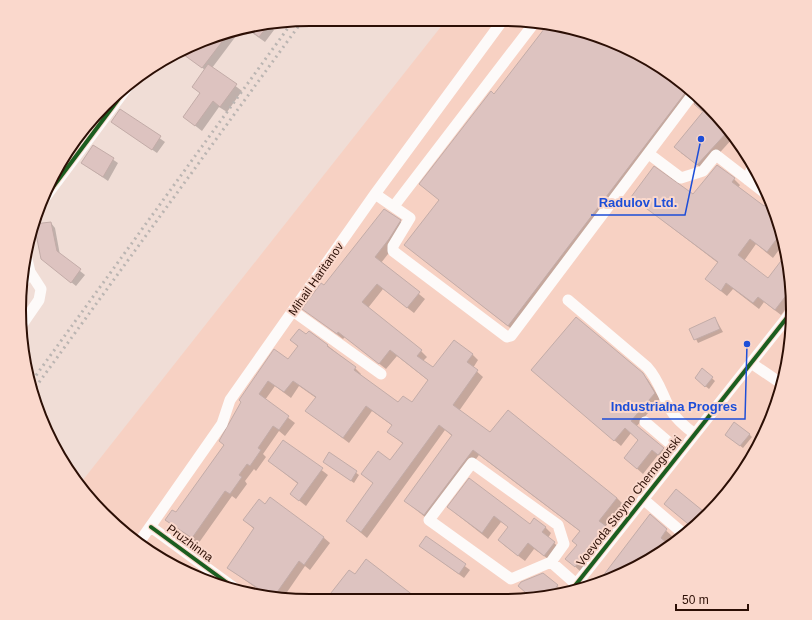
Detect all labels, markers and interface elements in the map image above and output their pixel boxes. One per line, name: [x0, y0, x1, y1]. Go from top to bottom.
callout: Radulov Ltd.: [591, 190, 685, 215]
text: Radulov Ltd.: [599, 195, 677, 210]
street label: Mihail Haritanov: [286, 240, 346, 318]
callout: Industrialna Progres: [602, 394, 745, 419]
text: Industrialna Progres: [611, 399, 737, 414]
street label: Voevoda Stoyno Chernogorski: [574, 433, 684, 569]
street label: Pruzhinna: [164, 521, 216, 565]
scale bar: [676, 586, 748, 612]
text: 50 m: [682, 593, 709, 607]

